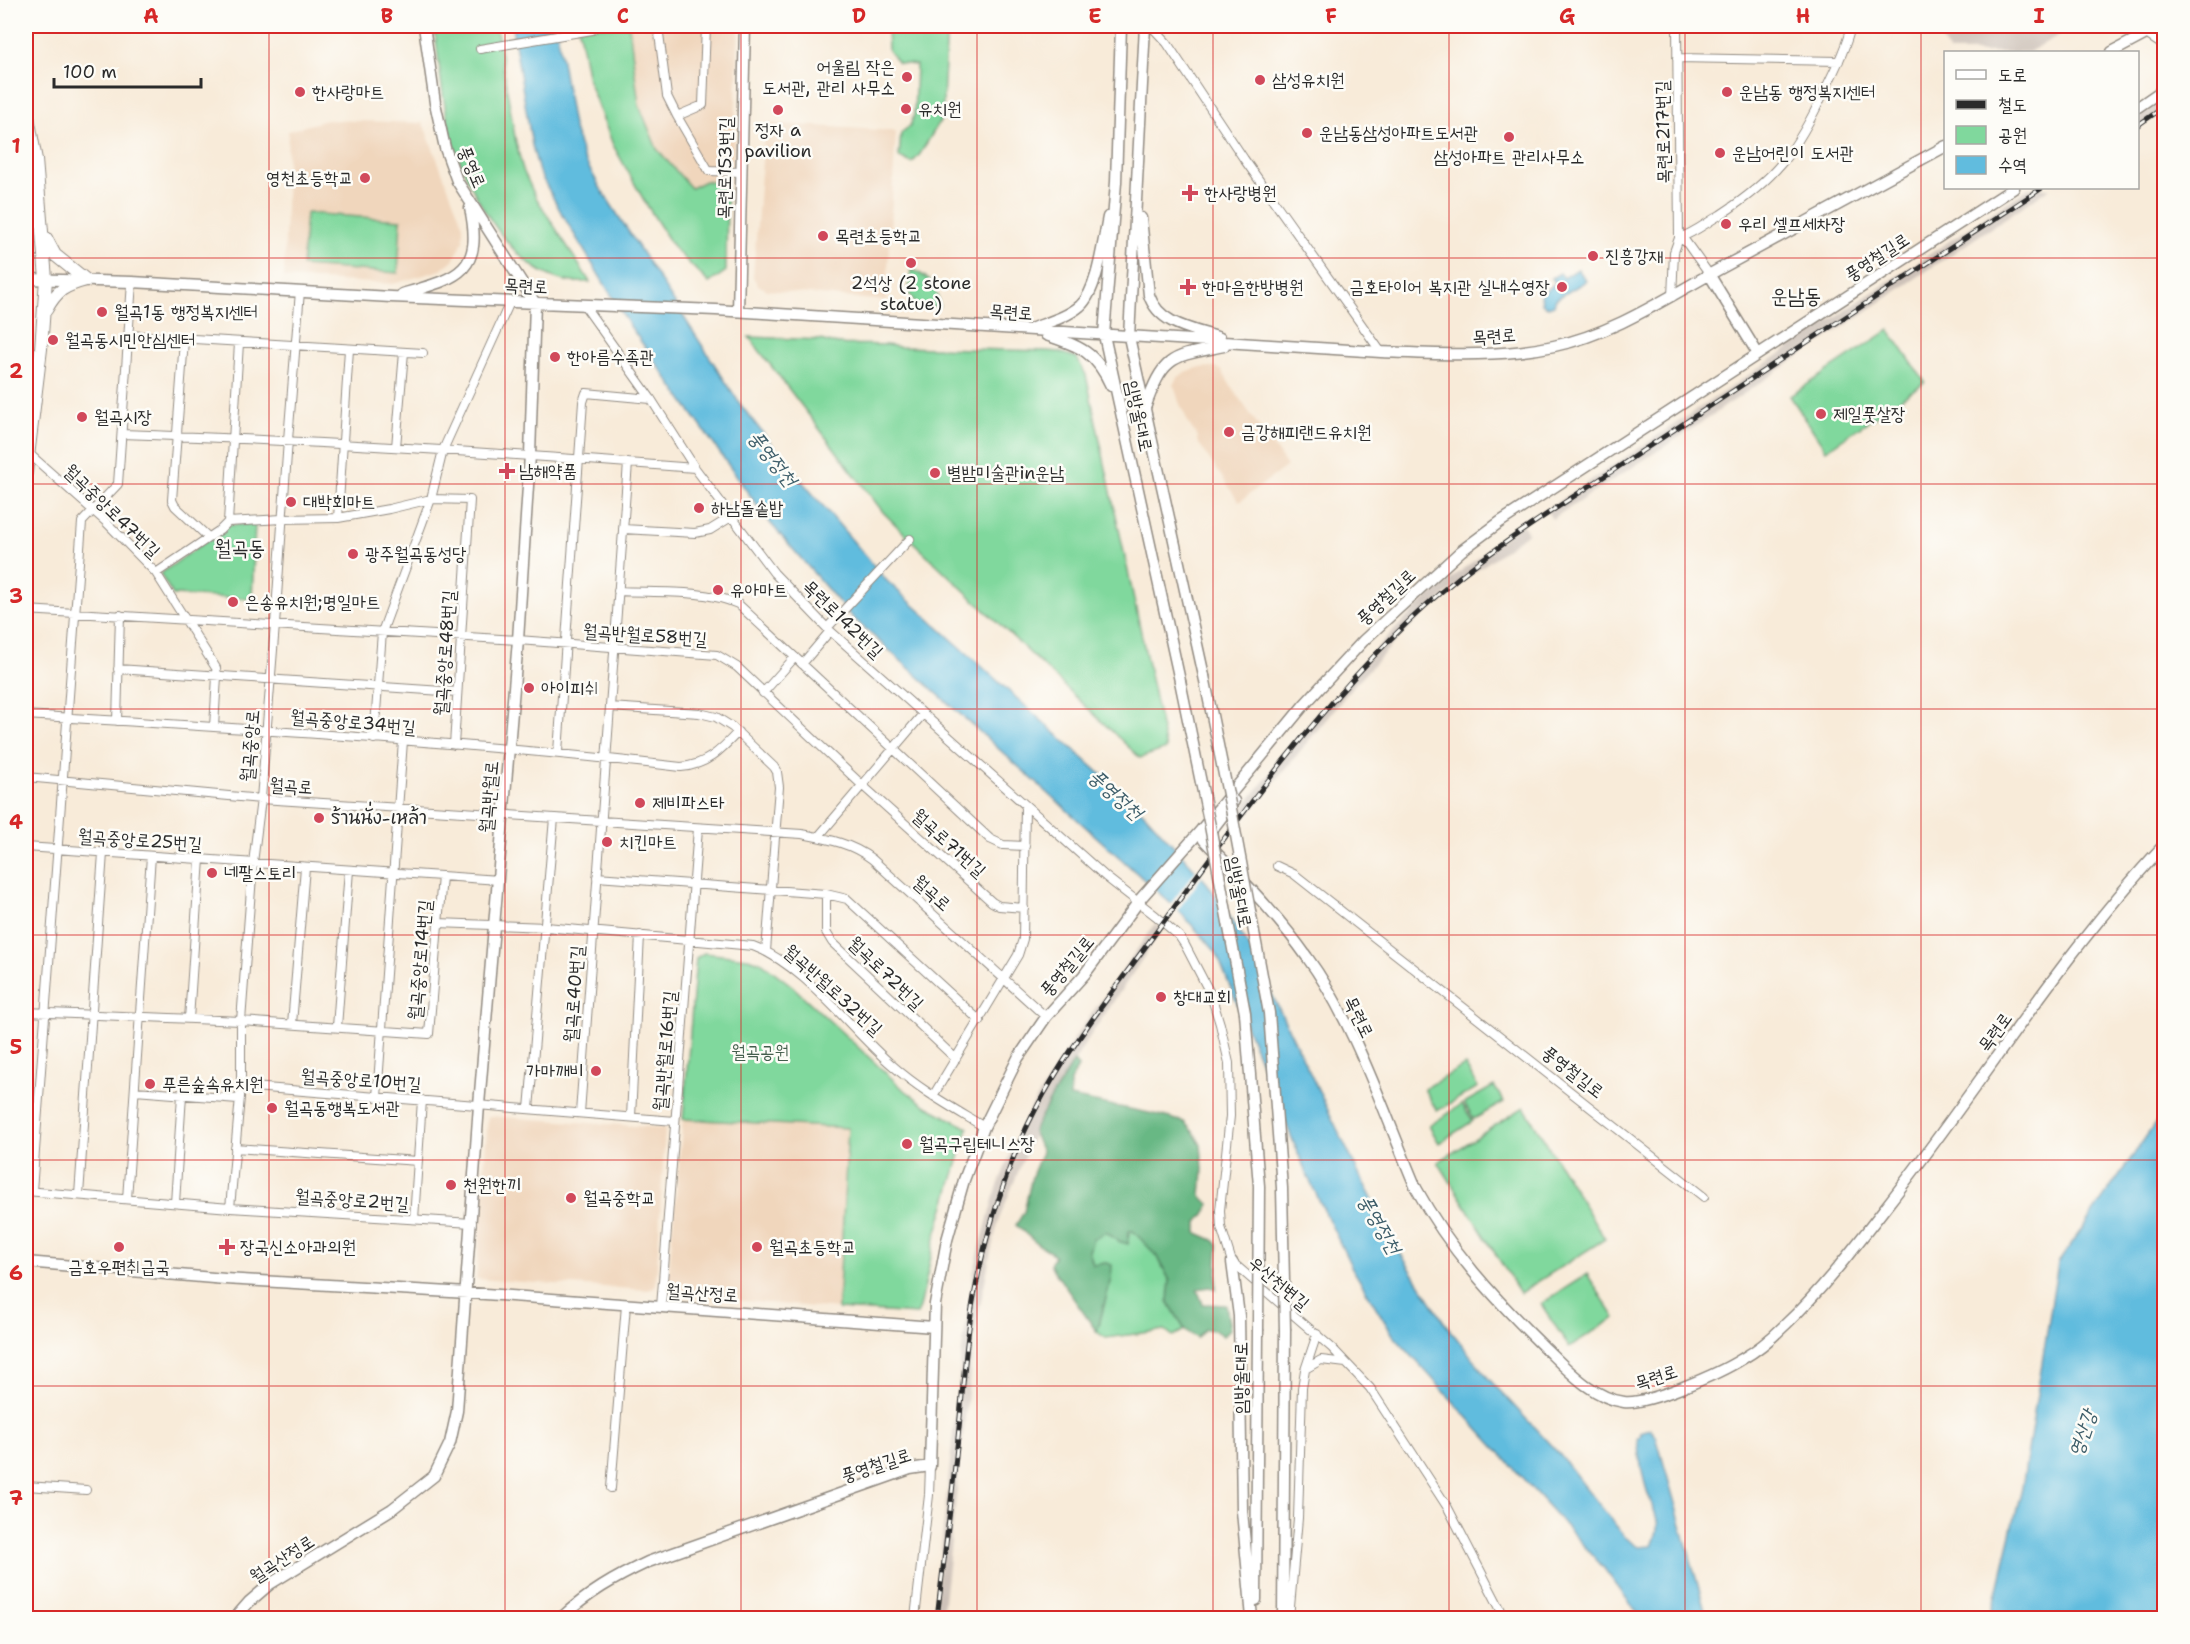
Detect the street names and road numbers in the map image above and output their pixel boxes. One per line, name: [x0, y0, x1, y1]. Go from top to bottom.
street label: 목련로217번길: [1650, 80, 1676, 184]
street label: 목련로153번길: [712, 116, 738, 219]
street label: 풍영로: [452, 142, 492, 192]
street label: 풍영철길로: [1840, 227, 1914, 287]
street label: 목련로: [504, 273, 548, 299]
street label: 목련로: [988, 299, 1034, 325]
street label: 목련로: [1471, 323, 1517, 349]
street label: 임방울대로: [1120, 378, 1158, 454]
street label: 월곡중앙로47번길: [59, 459, 166, 564]
street label: 풍영철길로: [1351, 564, 1421, 630]
street label: 목련로142번길: [798, 575, 889, 664]
street label: 월곡중앙로48번길: [429, 589, 461, 717]
street label: 월곡반월로58번길: [582, 619, 709, 651]
street label: 월곡중앙로34번길: [289, 705, 417, 739]
street label: 월곡중앙로: [235, 709, 265, 783]
street label: 월곡반월로: [474, 760, 504, 834]
street label: 월곡로: [268, 773, 314, 799]
street label: 월곡로71번길: [907, 803, 991, 883]
street label: 월곡중앙로25번길: [77, 824, 204, 856]
street label: 임방울대로: [1220, 854, 1258, 930]
street label: 월곡로: [908, 870, 956, 916]
street label: 월곡중앙로14번길: [403, 898, 437, 1021]
street label: 월곡로72번길: [843, 931, 929, 1015]
street label: 풍영철길로: [1035, 931, 1099, 1001]
street label: 월곡반월로32번길: [778, 939, 888, 1041]
street label: 월곡로40번길: [559, 944, 589, 1043]
street label: 월곡반월로16번길: [648, 989, 682, 1112]
street label: 목련로: [1339, 992, 1379, 1042]
street label: 목련로: [1973, 1007, 2017, 1057]
street label: 풍영철길로: [1537, 1040, 1609, 1104]
street label: 월곡중앙로10번길: [300, 1064, 423, 1096]
street label: 월곡중앙로2번길: [294, 1184, 410, 1216]
street label: 우산천변길: [1244, 1251, 1315, 1316]
street label: 월곡산정로: [665, 1279, 739, 1307]
street label: 임방울대로: [1229, 1342, 1253, 1414]
street label: 목련로: [1632, 1359, 1680, 1395]
street label: 풍영철길로: [838, 1442, 914, 1488]
street label: 월곡산정로: [245, 1529, 319, 1589]

